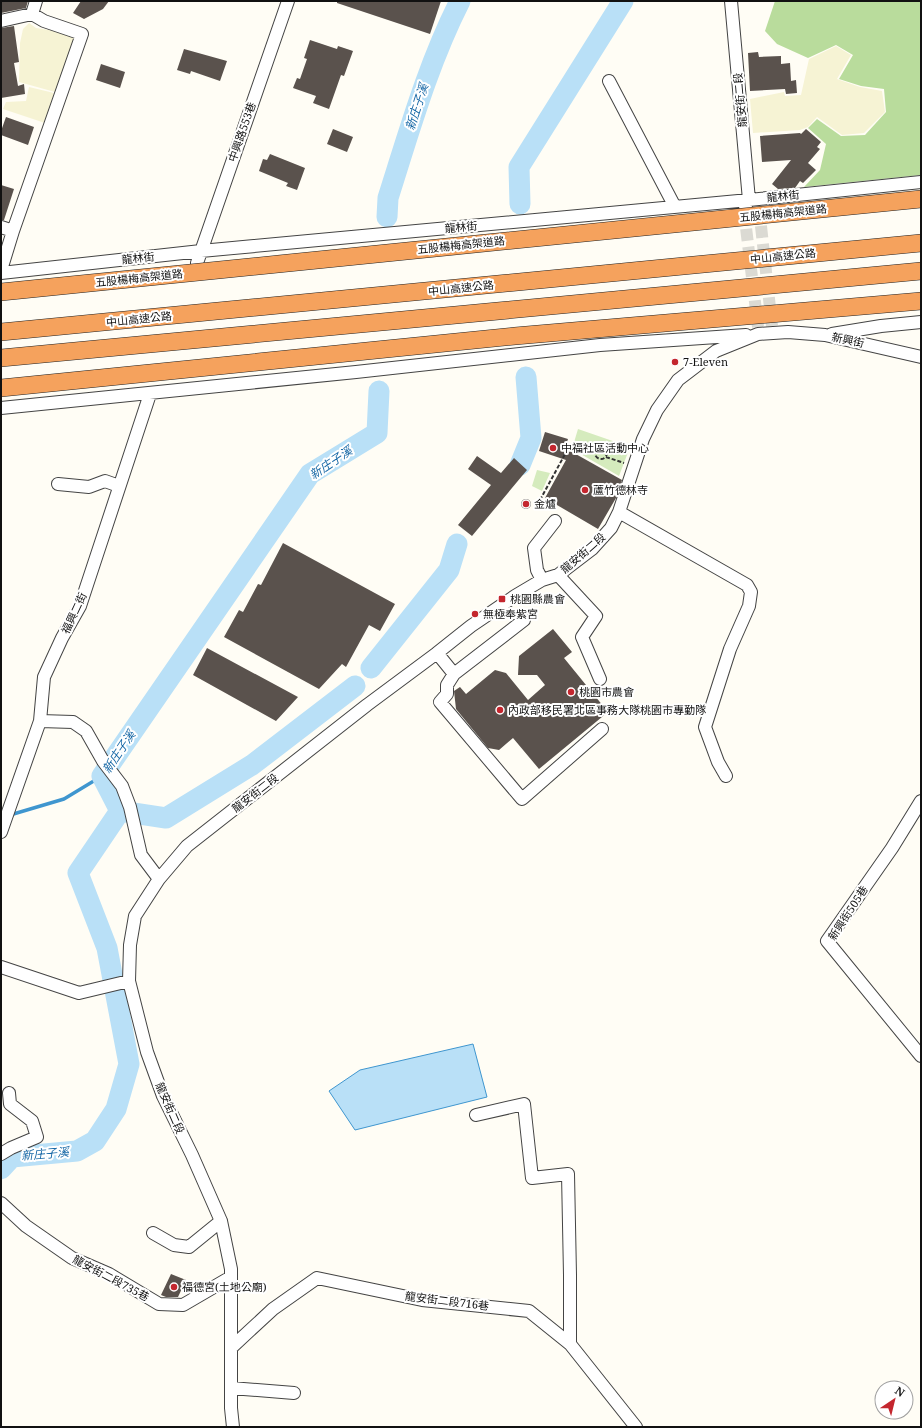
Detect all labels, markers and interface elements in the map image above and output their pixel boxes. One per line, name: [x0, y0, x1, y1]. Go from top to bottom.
street label: 龍安街二段: [730, 72, 749, 128]
water label: 新庄子溪: [401, 79, 433, 132]
street label: 中興路553巷: [224, 100, 259, 164]
street label: 龍林街: [766, 186, 800, 205]
street label: 五股楊梅高架道路: [738, 200, 827, 225]
street label: 龍林街: [444, 218, 478, 235]
street label: 五股楊梅高架道路: [416, 232, 505, 257]
street label: 中山高速公路: [749, 245, 817, 266]
street label: 龍林街: [121, 248, 155, 267]
street label: 五股楊梅高架道路: [94, 265, 183, 290]
street label: 中山高速公路: [427, 277, 495, 298]
street label: 中山高速公路: [105, 308, 173, 329]
street label: 新興街: [830, 329, 866, 350]
place label: 7-Eleven: [683, 354, 728, 369]
marker: 7-Eleven: [670, 357, 680, 367]
place label: 中福社區活動中心: [561, 440, 649, 455]
water label: 新庄子溪: [306, 441, 357, 483]
marker: 中福社區活動中心: [548, 443, 558, 453]
place label: 蘆竹德林寺: [593, 482, 648, 497]
marker: 蘆竹德林寺: [580, 485, 590, 495]
place label: 金爐: [534, 496, 556, 511]
marker: 金爐: [521, 499, 531, 509]
street label: 龍安街二段: [557, 529, 608, 576]
street label: 福興二街: [57, 590, 90, 636]
place label: 桃園縣農會: [510, 591, 565, 606]
marker: 桃園縣農會: [497, 594, 507, 604]
place label: 無極奉紫宮: [483, 606, 538, 621]
marker: 無極奉紫宮: [470, 609, 480, 619]
place label: 桃園市農會: [579, 684, 634, 699]
marker: 桃園市農會: [566, 687, 576, 697]
place label: 內政部移民署北區事務大隊桃園市專勤隊: [508, 702, 706, 717]
marker: 內政部移民署北區事務大隊桃園市專勤隊: [495, 705, 505, 715]
water label: 新庄子溪: [98, 725, 140, 776]
street label: 龍安街二段: [228, 770, 281, 815]
street label: 新興街505巷: [824, 882, 871, 943]
street label: 龍安街二段: [152, 1080, 188, 1136]
water label: 新庄子溪: [20, 1143, 72, 1164]
street label: 龍安街二段735巷: [70, 1251, 152, 1304]
place label: 福德宮(土地公廟): [182, 1279, 267, 1294]
marker: 福德宮(土地公廟): [169, 1282, 179, 1292]
street label: 龍安街二段716巷: [404, 1288, 490, 1313]
north arrow: [874, 1380, 914, 1420]
text: N: [892, 1383, 908, 1400]

